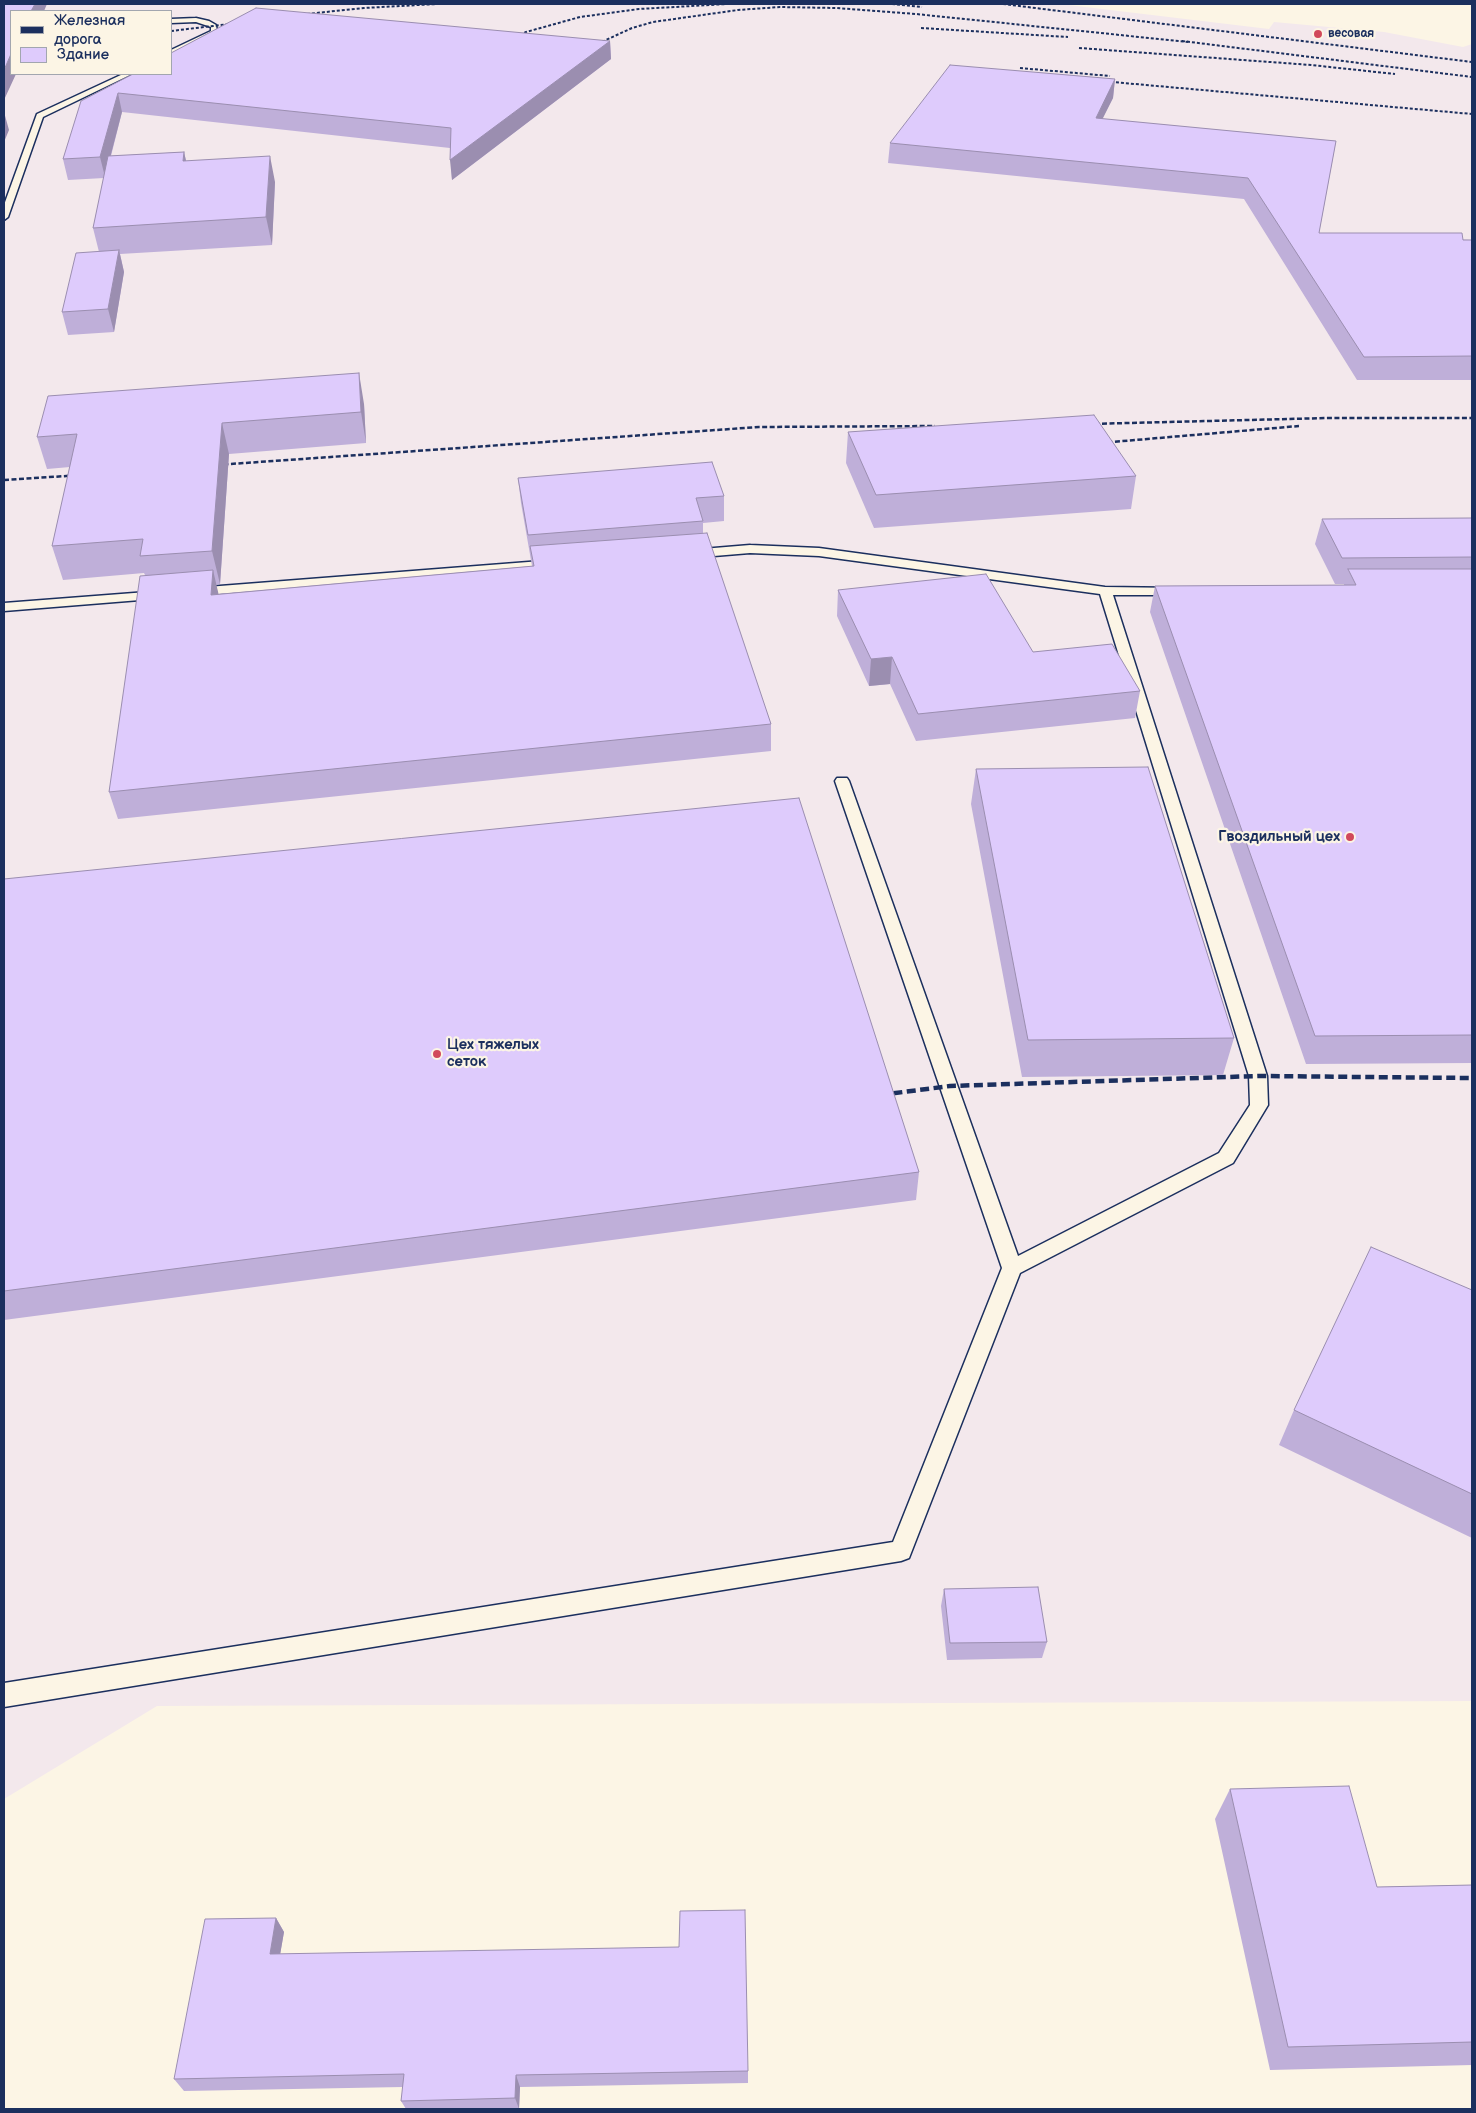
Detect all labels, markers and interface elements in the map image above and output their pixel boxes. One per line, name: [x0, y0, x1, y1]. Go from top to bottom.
legend: [10, 10, 172, 75]
text: Железная дорога: [54, 11, 125, 49]
place label: весовая: [1328, 27, 1374, 41]
marker: весовая: [1312, 28, 1324, 40]
text: Здание: [57, 45, 109, 64]
place label: Гвоздильный цех: [1218, 828, 1340, 846]
marker: Гвоздильный цех: [1344, 831, 1356, 843]
place label: Цех тяжелых сеток: [447, 1036, 539, 1071]
marker: Цех тяжелых сеток: [431, 1048, 443, 1060]

